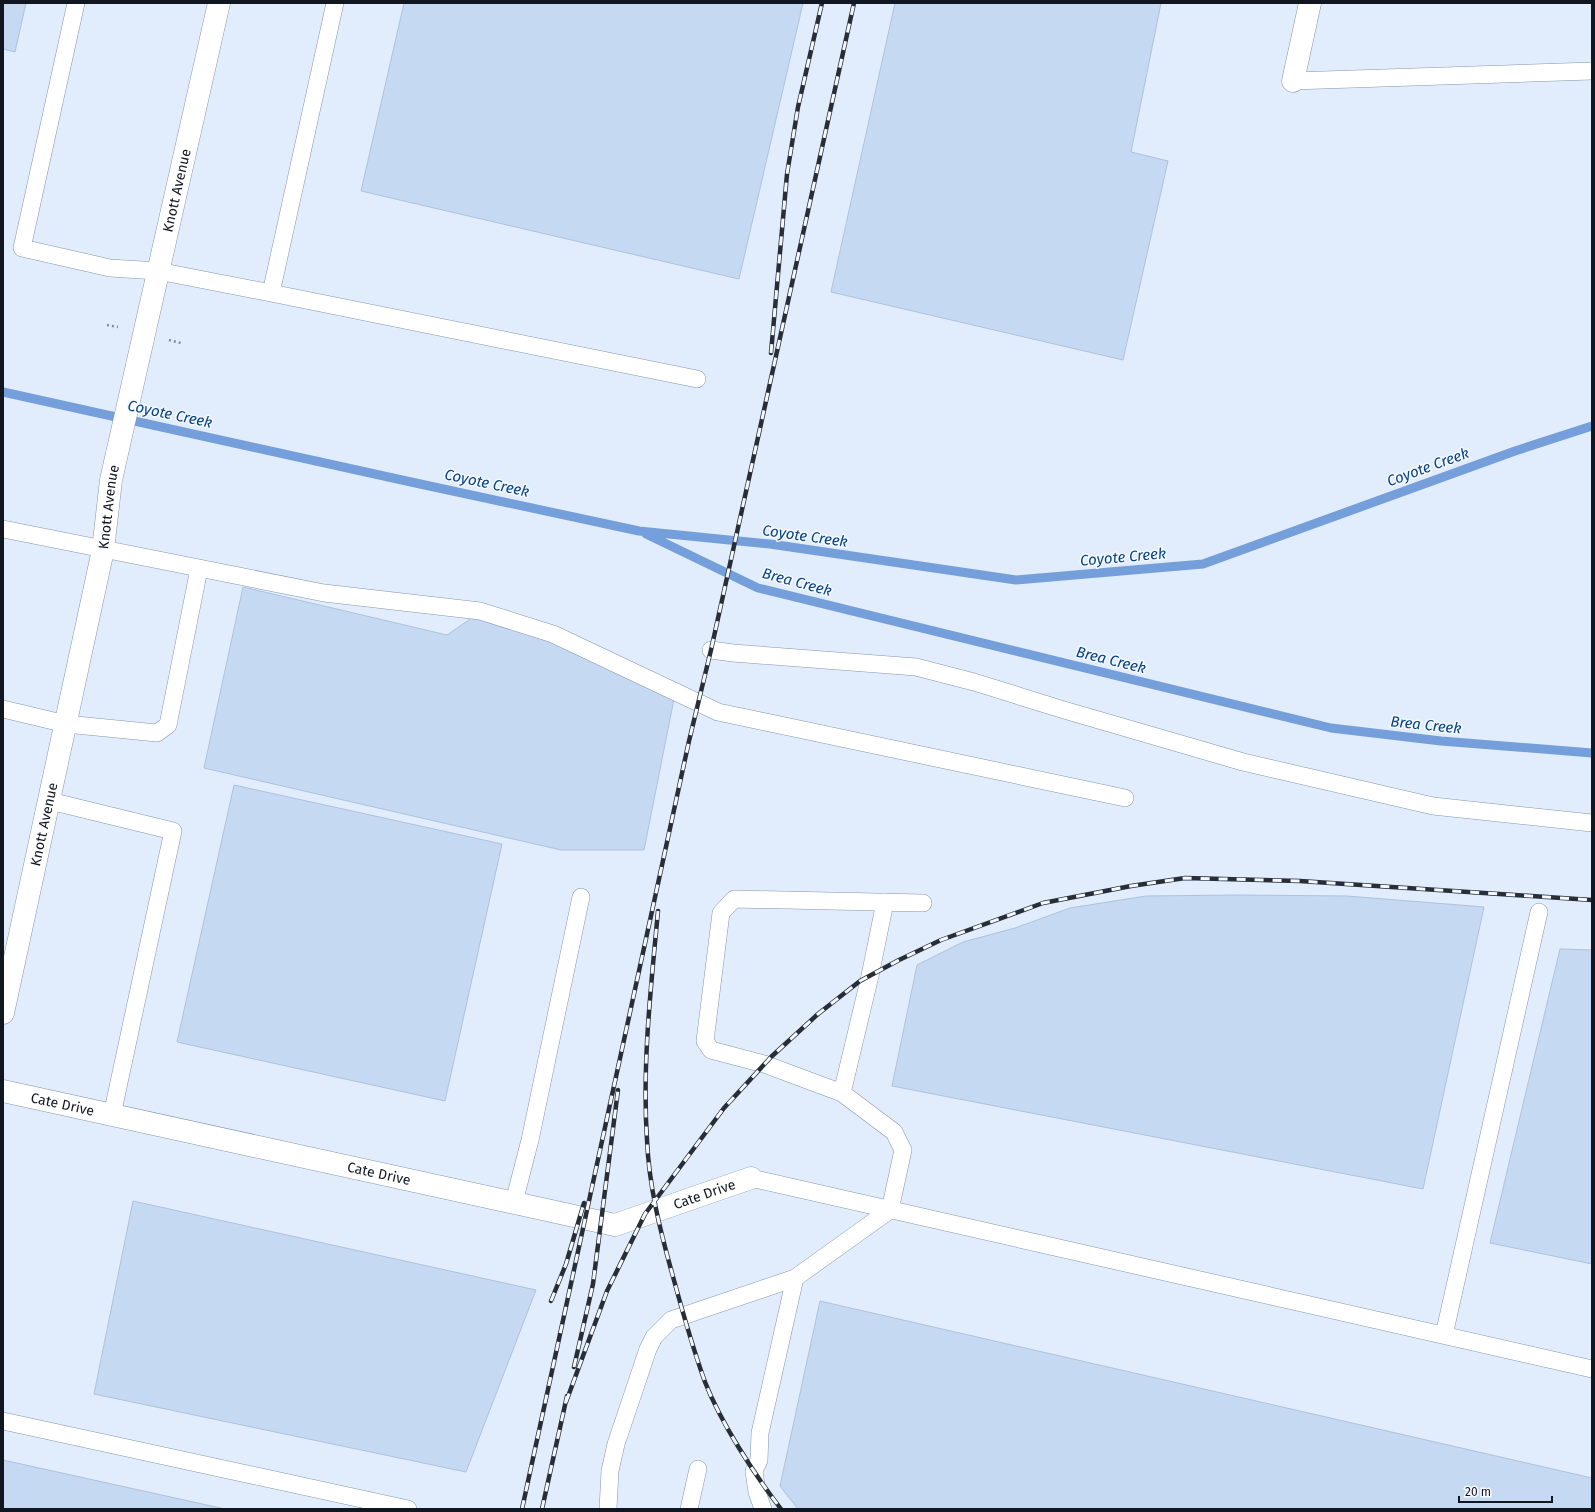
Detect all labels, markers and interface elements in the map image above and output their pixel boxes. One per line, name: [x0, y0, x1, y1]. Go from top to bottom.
street label: Knott Avenue: [159, 147, 194, 234]
water label: Coyote Creek: [126, 396, 214, 432]
water label: Coyote Creek: [1384, 444, 1472, 490]
street label: Knott Avenue: [95, 463, 123, 550]
water label: Coyote Creek: [443, 465, 531, 501]
water label: Coyote Creek: [761, 521, 849, 551]
water label: Coyote Creek: [1079, 544, 1167, 570]
water label: Brea Creek: [760, 564, 834, 600]
water label: Brea Creek: [1074, 643, 1148, 677]
water label: Brea Creek: [1390, 712, 1462, 738]
street label: Knott Avenue: [26, 781, 61, 868]
street label: Cate Drive: [29, 1089, 96, 1119]
street label: Cate Drive: [346, 1158, 412, 1189]
street label: Cate Drive: [671, 1176, 738, 1213]
scale bar: [1459, 1478, 1552, 1504]
text: 20 m: [1465, 1485, 1491, 1499]

